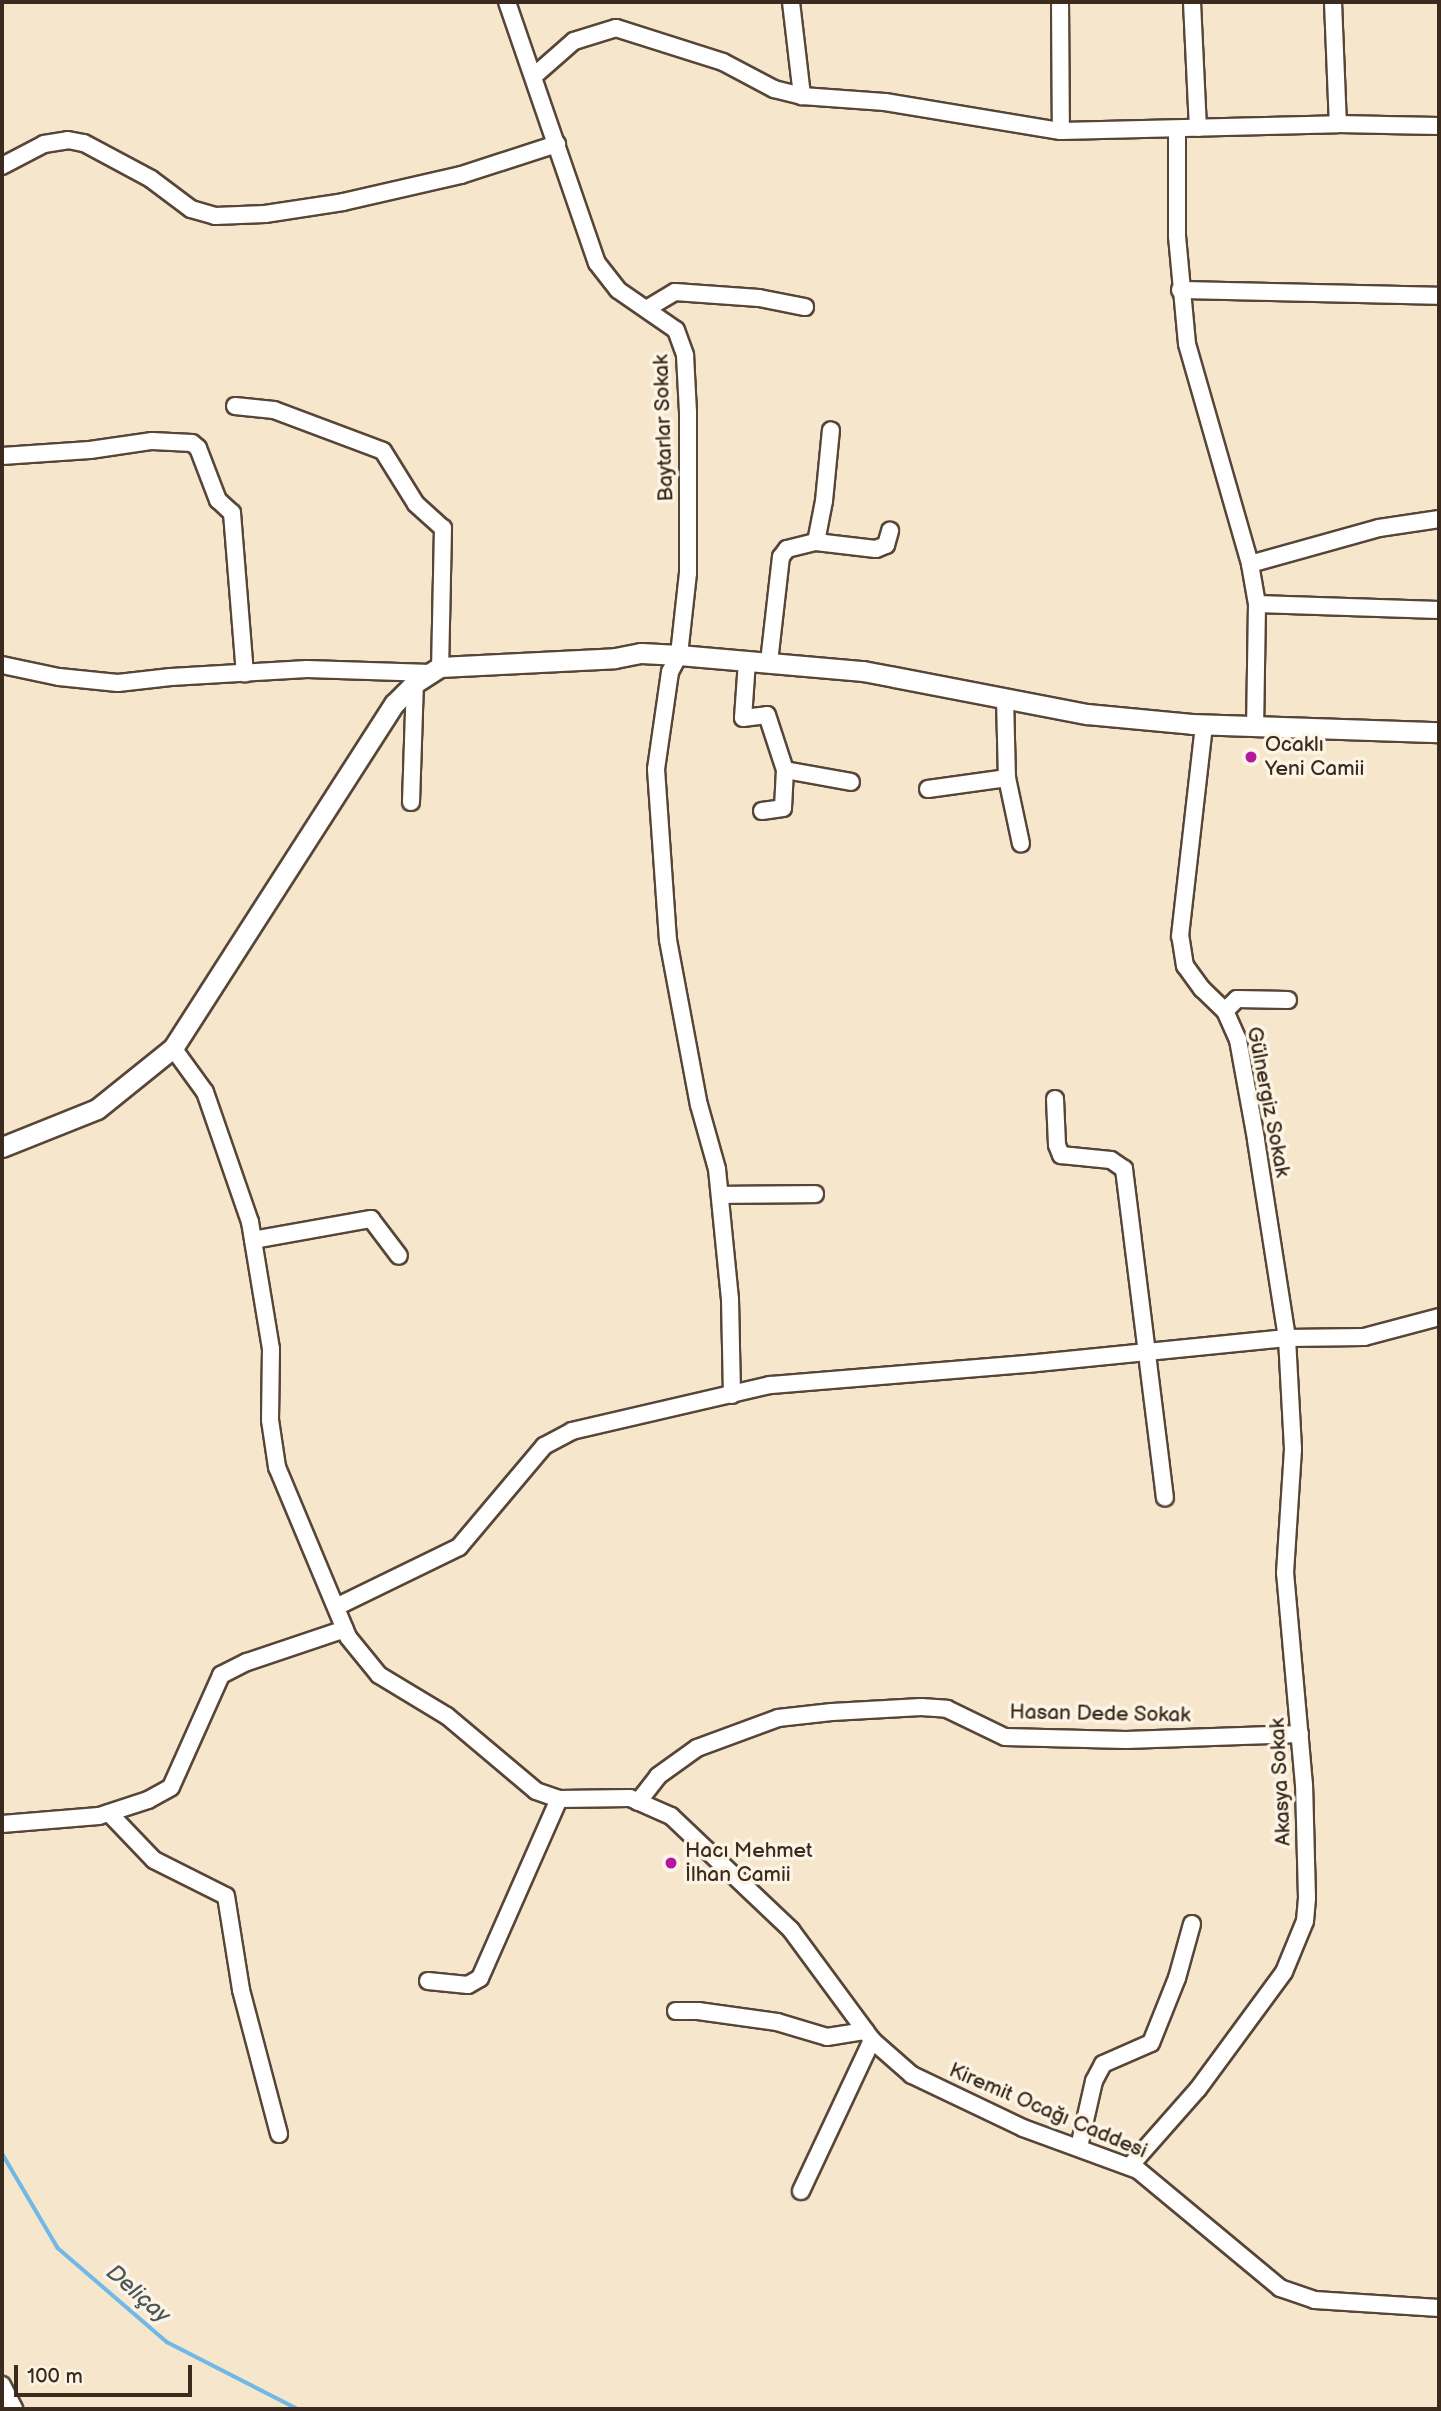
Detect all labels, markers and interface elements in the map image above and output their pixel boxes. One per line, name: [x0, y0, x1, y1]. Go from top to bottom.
street label: Baytarlar Sokak: [649, 354, 679, 502]
place label: Ocaklı Yeni Camii: [1265, 732, 1364, 782]
marker: Ocaklı Yeni Camii: [1243, 749, 1259, 765]
street label: Gülnergiz Sokak: [1241, 1024, 1295, 1180]
street label: Hasan Dede Sokak: [1009, 1700, 1191, 1728]
street label: Akasya Sokak: [1265, 1717, 1297, 1847]
place label: Hacı Mehmet İlhan Camii: [685, 1838, 813, 1888]
marker: Hacı Mehmet İlhan Camii: [663, 1855, 679, 1871]
street label: Kiremit Ocağı Caddesi: [945, 2058, 1151, 2164]
water label: Deliçay: [100, 2259, 176, 2329]
scale bar: [18, 2352, 196, 2396]
text: 100 m: [27, 2364, 83, 2389]

